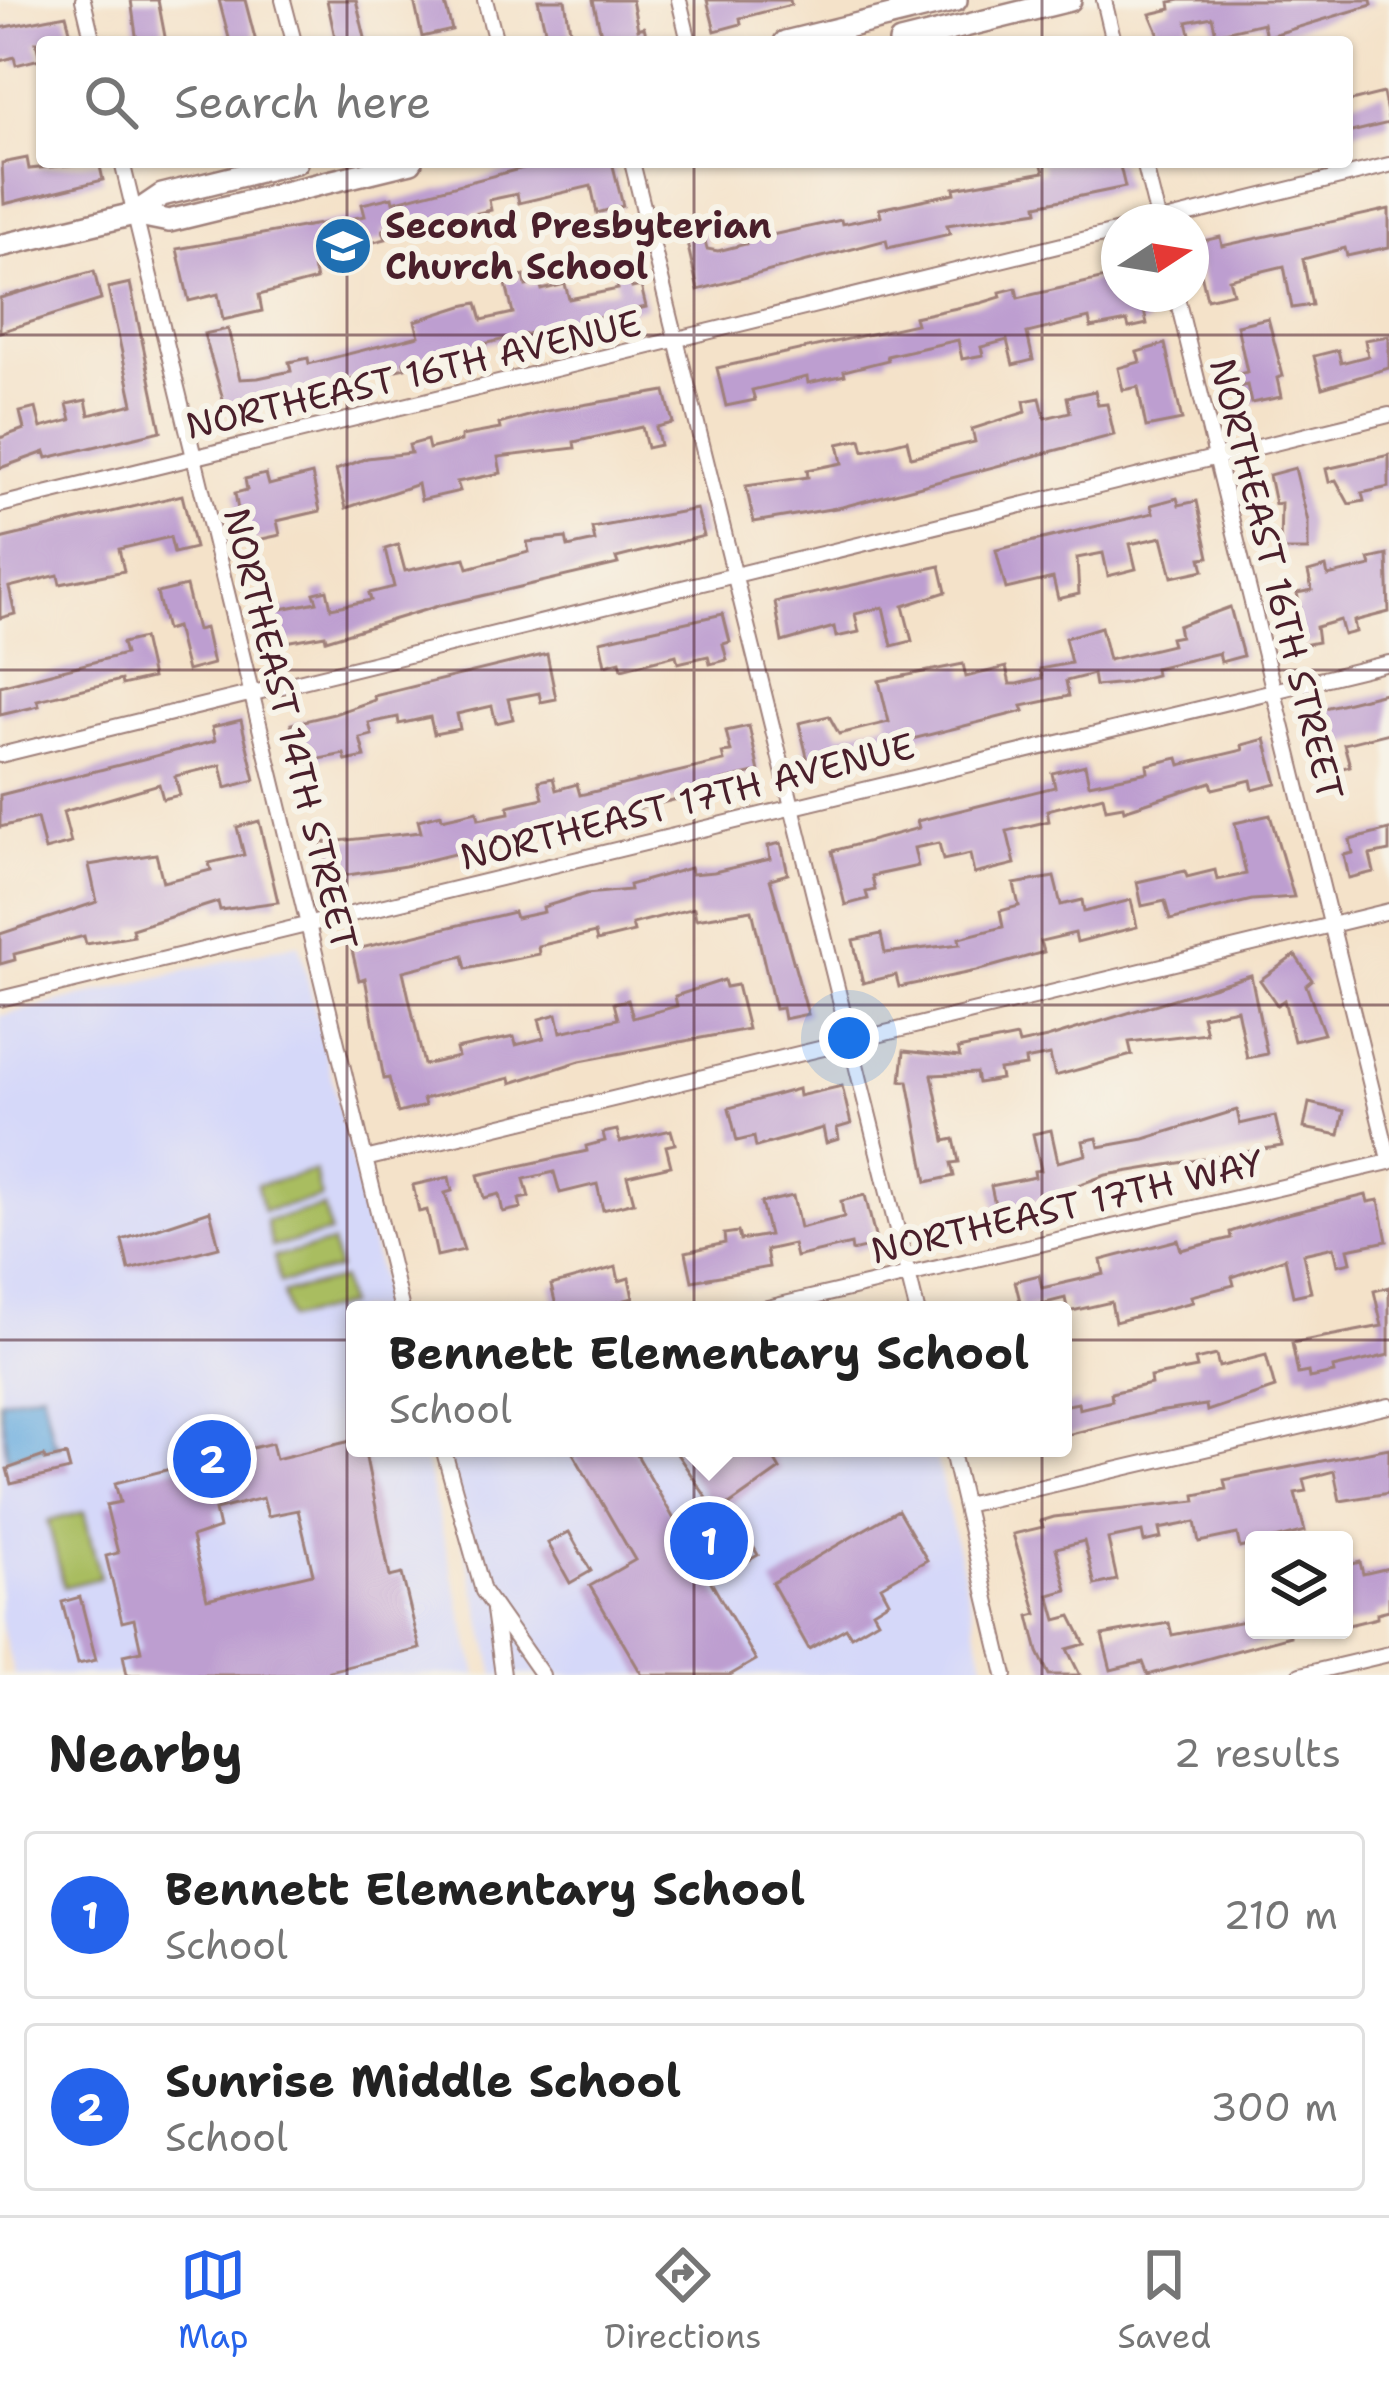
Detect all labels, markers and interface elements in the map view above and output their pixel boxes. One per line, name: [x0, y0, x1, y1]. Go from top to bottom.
search box: [36, 36, 1353, 168]
icon: search: [78, 69, 144, 135]
text: Search here: [174, 72, 431, 132]
place label: Second Presbyterian Church School: [385, 201, 772, 291]
north arrow: [1101, 204, 1209, 312]
school or university icon: Second Presbyterian Church School: [312, 215, 374, 277]
street label: NORTHEAST 16TH AVENUE: [181, 298, 646, 451]
street label: NORTHEAST 16TH STREET: [1198, 353, 1355, 805]
street label: NORTHEAST 14TH STREET: [212, 503, 369, 955]
street label: NORTHEAST 17TH AVENUE: [455, 721, 919, 882]
your location: [819, 1008, 879, 1068]
street label: NORTHEAST 17TH WAY: [866, 1137, 1268, 1276]
popup: [346, 1301, 1072, 1457]
text: Bennett Elementary School: [389, 1323, 1029, 1383]
text: School: [389, 1383, 512, 1435]
pin: 2: [173, 1414, 251, 1504]
pin: 1: [670, 1496, 748, 1586]
map controls: [1245, 1531, 1353, 1639]
button: layers: [1245, 1531, 1353, 1639]
text: Nearby: [48, 1719, 243, 1787]
text: 2 results: [1174, 1727, 1341, 1779]
text: Bennett Elementary School: [165, 1859, 805, 1919]
text: 1: [81, 1889, 99, 1941]
text: 210 m: [1223, 1889, 1338, 1941]
text: School: [165, 1919, 288, 1971]
text: Sunrise Middle School: [165, 2051, 681, 2111]
text: 2: [76, 2081, 104, 2133]
text: 300 m: [1210, 2081, 1338, 2133]
text: School: [165, 2111, 288, 2163]
tab: Map: [178, 2242, 249, 2359]
tab: Directions: [604, 2242, 762, 2359]
tab: Saved: [1117, 2242, 1211, 2359]

